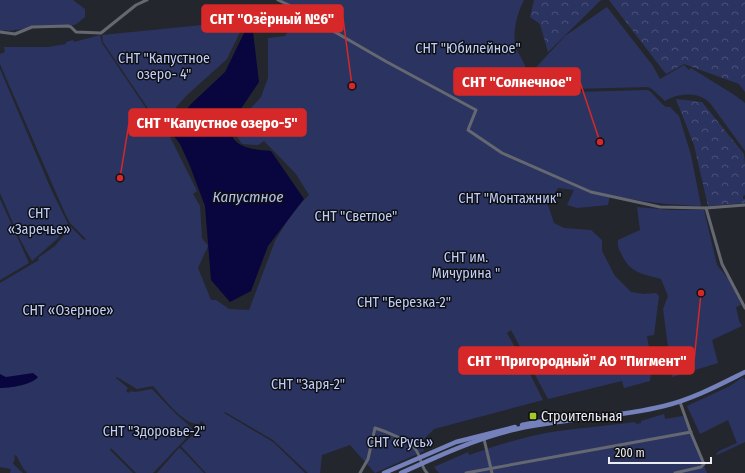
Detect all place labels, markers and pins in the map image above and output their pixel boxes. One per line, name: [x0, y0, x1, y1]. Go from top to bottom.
callout: СНТ "Озёрный №6": [202, 5, 343, 32]
callout: СНТ "Солнечное": [454, 68, 580, 95]
callout: СНТ "Капустное озеро-5": [129, 109, 306, 136]
callout: СНТ "Пригородный" АО "Пигмент": [459, 347, 694, 374]
place label: Строительная: [541, 408, 622, 425]
marker: Строительная: [528, 411, 538, 421]

